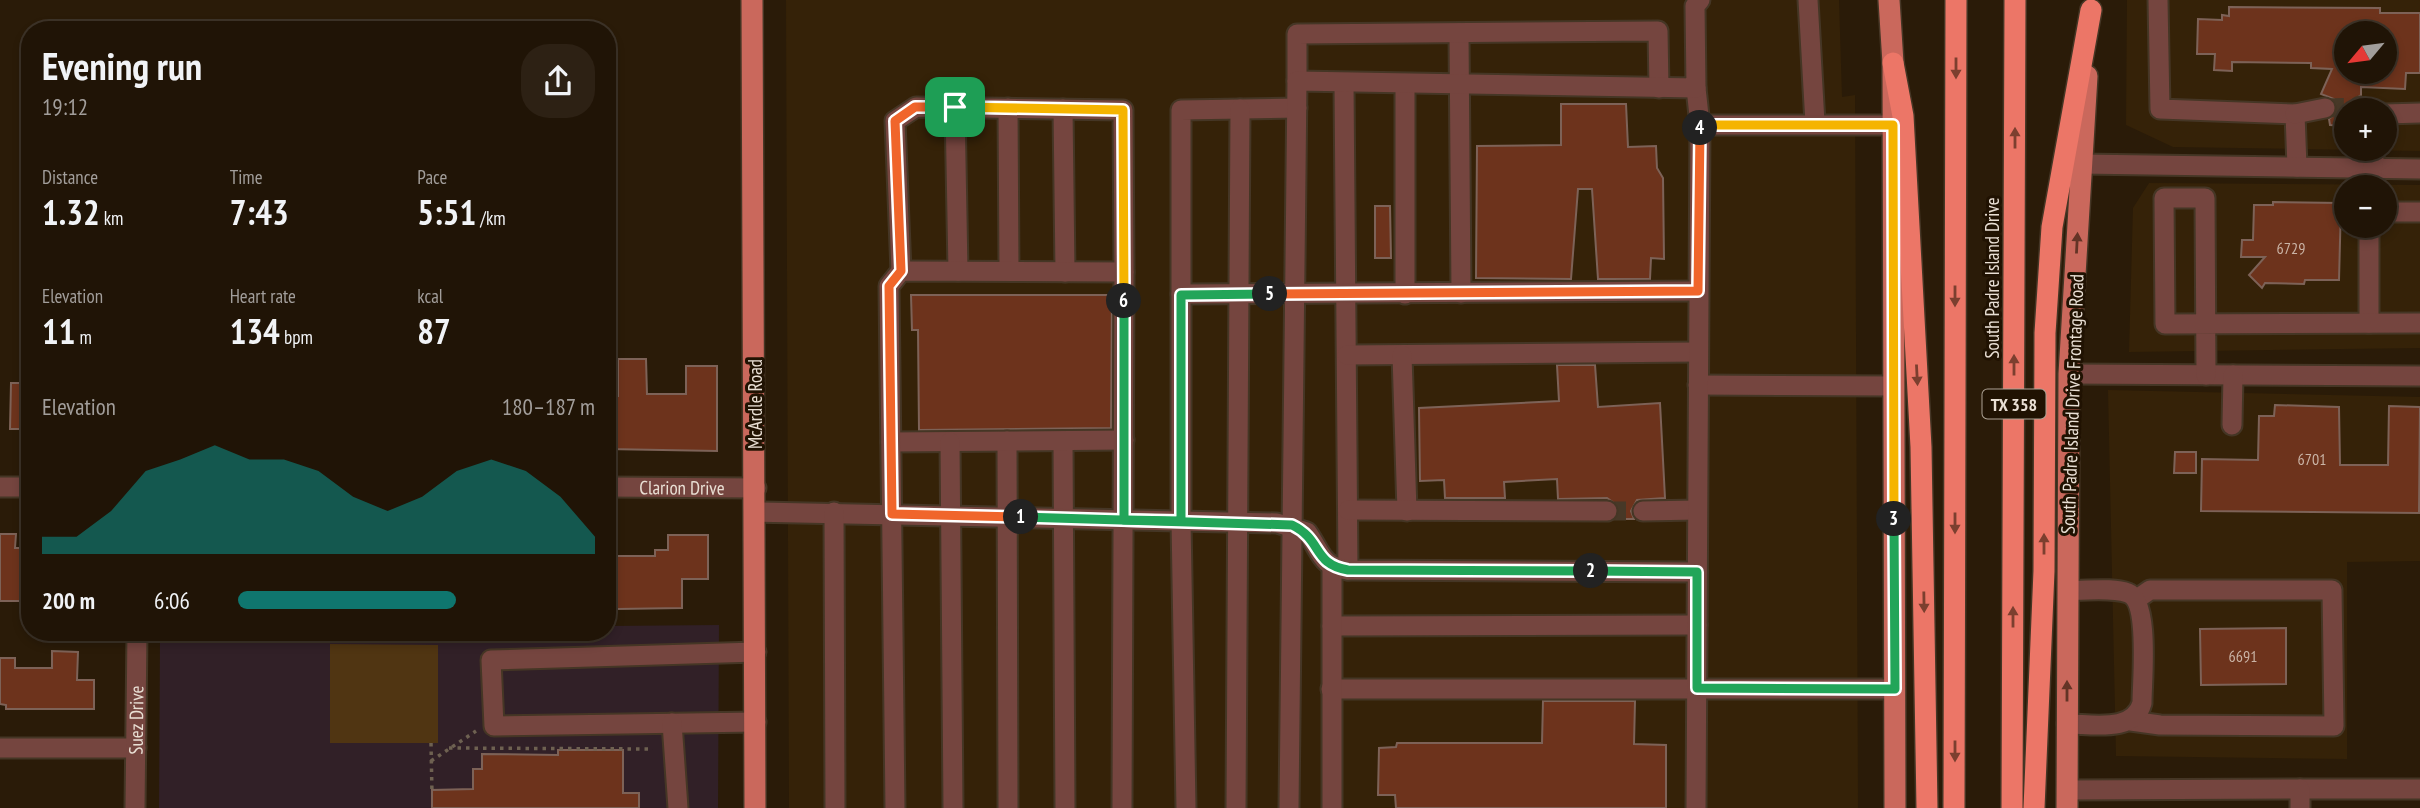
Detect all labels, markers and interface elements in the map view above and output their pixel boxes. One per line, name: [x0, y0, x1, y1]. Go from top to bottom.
north arrow: [2334, 21, 2398, 84]
map controls: [2334, 21, 2397, 238]
text: Evening run: [42, 41, 202, 90]
button: share: [521, 44, 595, 118]
one-way arrow: [1950, 57, 1962, 79]
pin: [925, 77, 985, 137]
icon: arrive: [936, 88, 974, 126]
text: 19:12: [42, 92, 88, 121]
button: +: [2334, 98, 2397, 161]
pin: 4: [1682, 110, 1718, 146]
text: 4: [1695, 115, 1704, 139]
one-way arrow: [2009, 127, 2021, 149]
text: Distance: [42, 165, 98, 189]
text: Time: [230, 165, 263, 189]
text: Pace: [417, 165, 447, 189]
button: −: [2334, 175, 2397, 238]
text: 1.32: [42, 189, 100, 235]
text: 7:43: [230, 189, 289, 235]
text: 5:51: [417, 189, 476, 235]
street label: South Padre Island Drive: [1980, 197, 2004, 359]
text: km: [100, 206, 123, 230]
text: /km: [476, 206, 506, 230]
one-way arrow: [2071, 232, 2082, 254]
house number: 6729: [2277, 238, 2305, 258]
street label: South Padre Island Drive Frontage Road: [2055, 274, 2089, 534]
pin: 5: [1252, 276, 1288, 312]
text: 5: [1265, 281, 1274, 305]
text: Elevation: [42, 284, 103, 308]
text: Heart rate: [230, 284, 296, 308]
text: kcal: [417, 284, 443, 308]
pin: 6: [1106, 284, 1142, 318]
one-way arrow: [1949, 285, 1961, 307]
text: 6: [1119, 288, 1128, 312]
text: 11: [42, 308, 75, 354]
text: 134: [230, 308, 280, 354]
text: 87: [417, 308, 451, 354]
text: m: [75, 325, 92, 349]
text: bpm: [280, 325, 313, 349]
one-way arrow: [2008, 354, 2020, 376]
street label: McArdle Road: [743, 359, 767, 449]
one-way arrow: [1912, 364, 1923, 386]
road number: TX 358: [1982, 390, 2046, 418]
text: Elevation: [42, 392, 116, 421]
text: 180–187 m: [502, 392, 595, 421]
house number: 6701: [2298, 449, 2326, 469]
street label: Clarion Drive: [639, 475, 725, 500]
pin: 1: [1004, 500, 1038, 534]
pin: 3: [1876, 502, 1912, 536]
text: 1: [1016, 504, 1025, 528]
text: 3: [1889, 506, 1898, 530]
one-way arrow: [1949, 512, 1961, 534]
one-way arrow: [2038, 533, 2050, 555]
pin: 2: [1574, 554, 1608, 588]
text: 2: [1586, 558, 1595, 582]
text: 200 m: [42, 586, 95, 615]
text: 6:06: [154, 586, 190, 615]
one-way arrow: [1918, 592, 1929, 614]
one-way arrow: [2007, 606, 2019, 628]
house number: 6691: [2229, 646, 2257, 666]
one-way arrow: [2061, 680, 2073, 702]
street label: Suez Drive: [124, 685, 148, 755]
one-way arrow: [1949, 740, 1961, 762]

